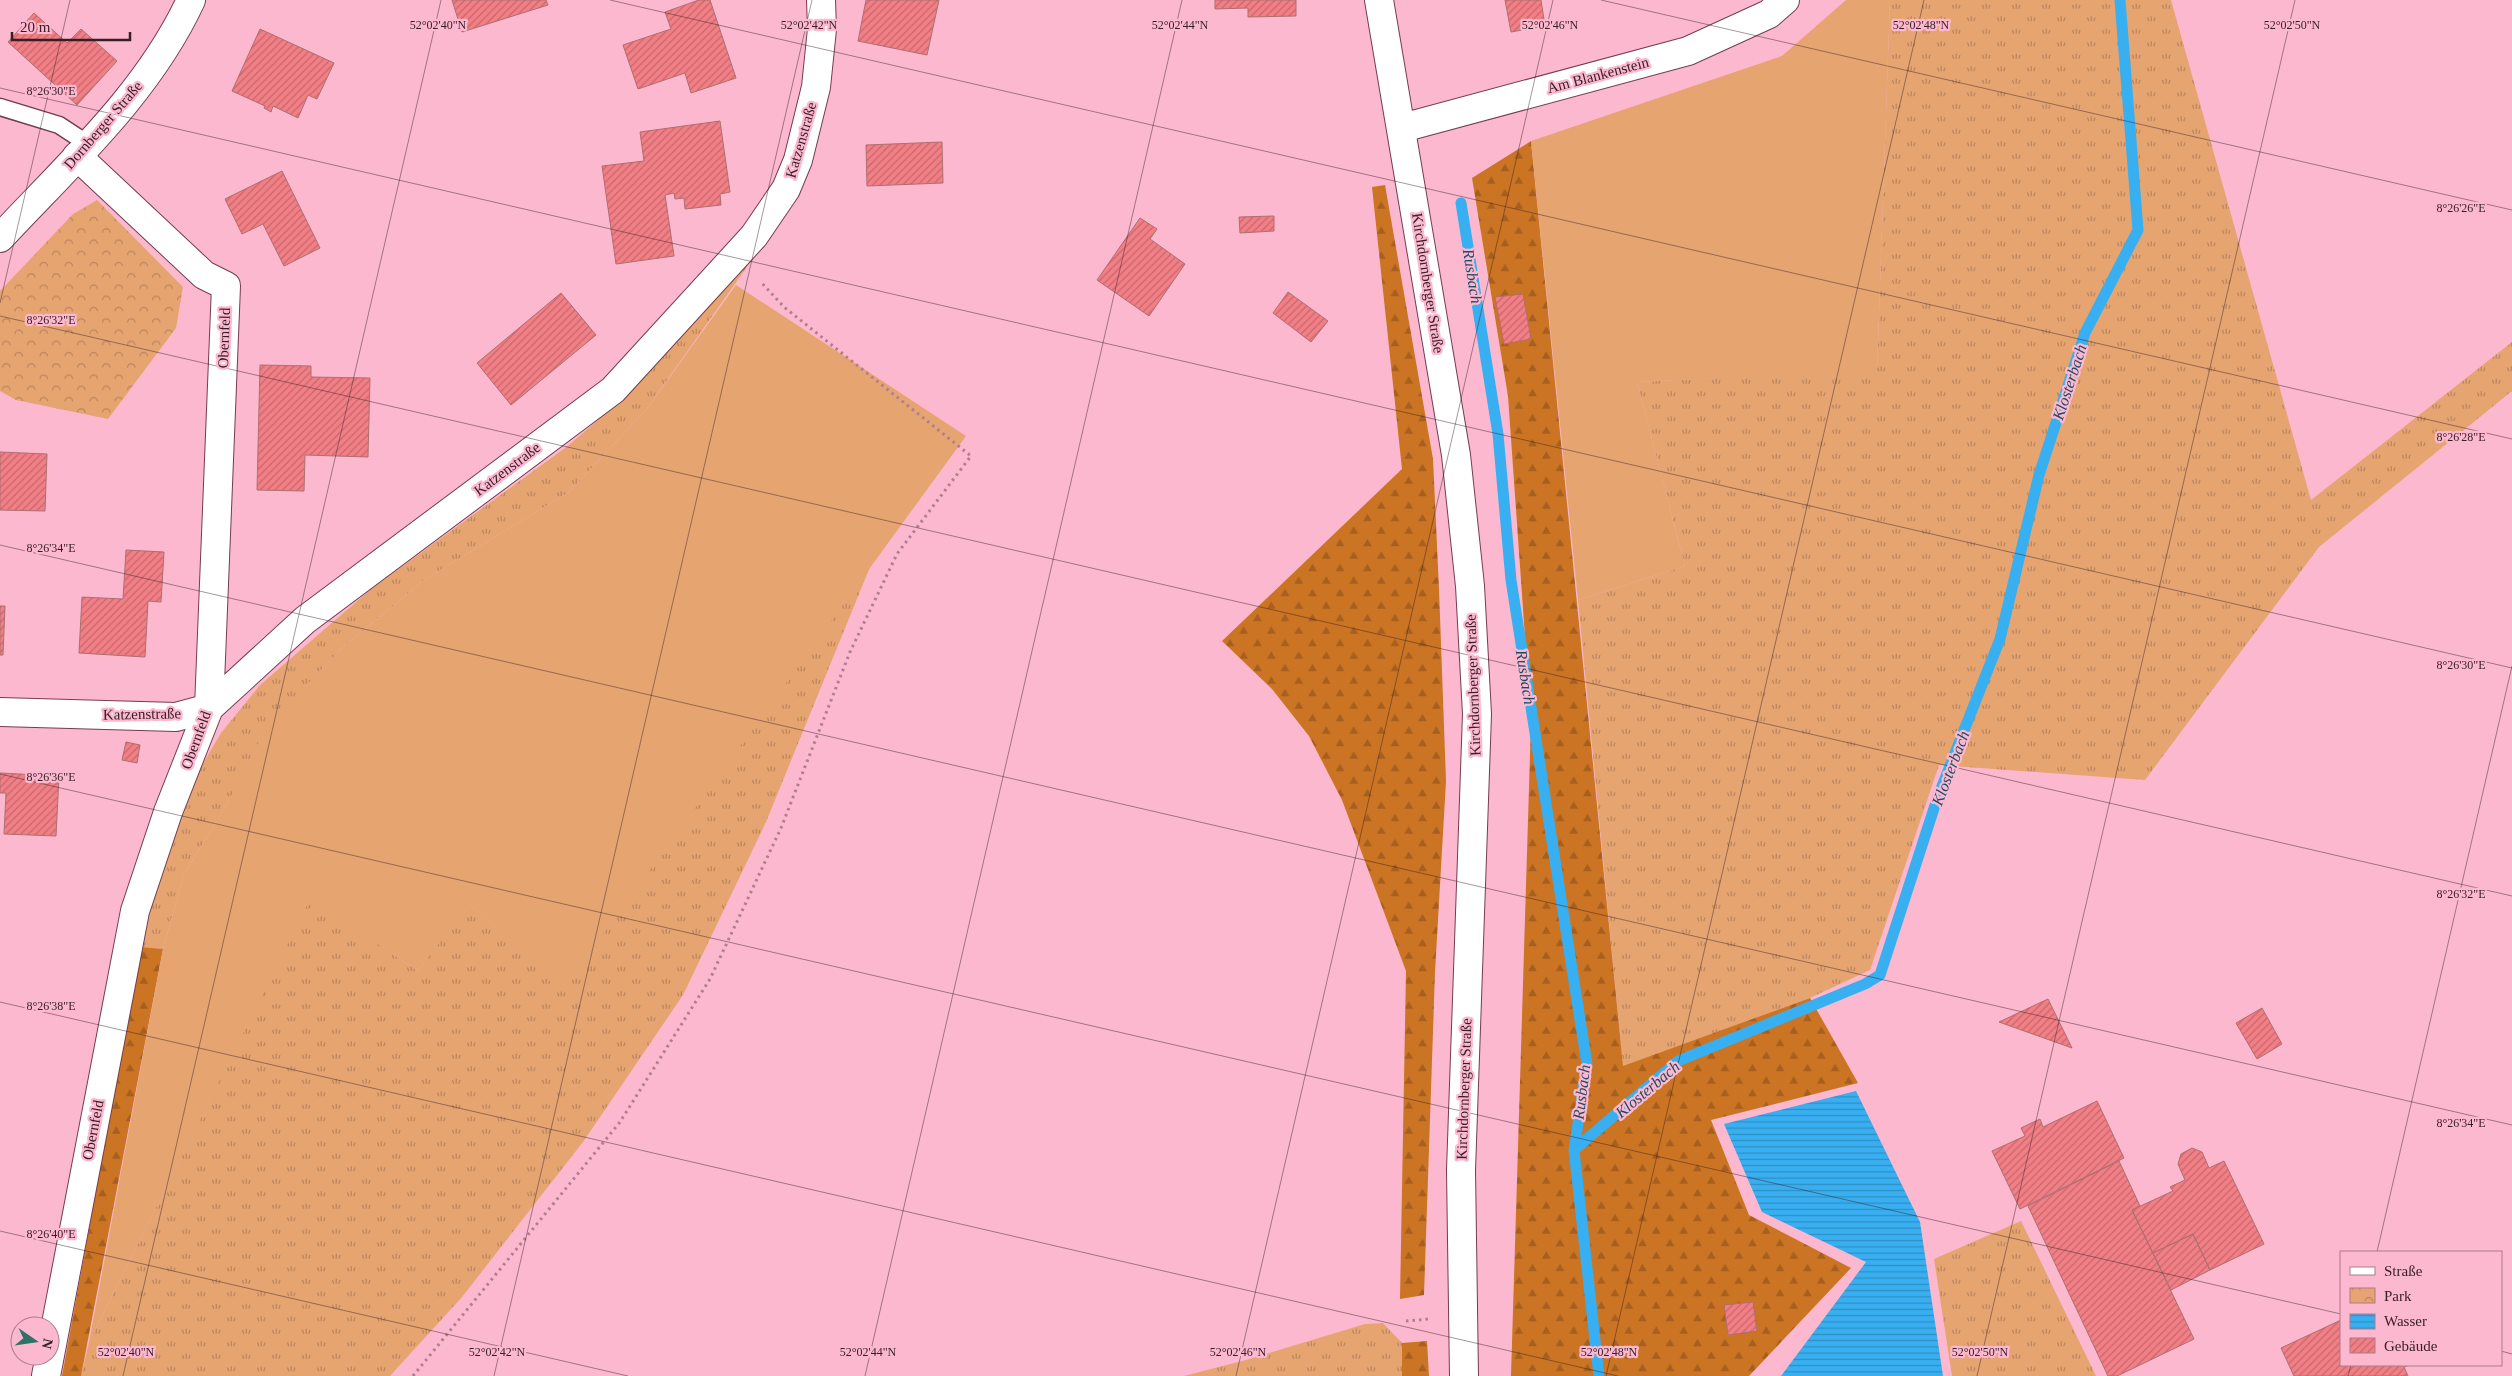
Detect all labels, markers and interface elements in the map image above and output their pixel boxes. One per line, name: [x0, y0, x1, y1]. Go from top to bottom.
scale bar: [12, 10, 130, 42]
text: 52°02'40"N: [410, 18, 467, 32]
text: 52°02'42"N: [781, 18, 838, 32]
text: 52°02'44"N: [1152, 18, 1209, 32]
text: 52°02'46"N: [1522, 18, 1579, 32]
text: 52°02'48"N: [1893, 18, 1950, 32]
text: 52°02'50"N: [2264, 18, 2321, 32]
text: 20 m: [20, 19, 51, 35]
street label: Am Blankenstein: [1545, 54, 1651, 96]
street label: Dornberger Straße: [61, 78, 146, 172]
text: 8°26'30"E: [26, 84, 76, 98]
street label: Katzenstraße: [783, 100, 820, 180]
text: 8°26'26"E: [2436, 201, 2486, 215]
street label: Kirchdornberger Straße: [1409, 212, 1447, 355]
water label: Rusbach: [1460, 247, 1485, 305]
street label: Obernfeld: [215, 307, 233, 369]
text: 8°26'32"E: [26, 313, 76, 327]
water label: Klosterbach: [2049, 342, 2090, 423]
text: 8°26'28"E: [2436, 430, 2486, 444]
street label: Katzenstraße: [471, 439, 543, 499]
text: 8°26'34"E: [26, 541, 76, 555]
street label: Kirchdornberger Straße: [1463, 614, 1483, 756]
water label: Rusbach: [1513, 648, 1538, 706]
text: 8°26'30"E: [2436, 658, 2486, 672]
street label: Katzenstraße: [103, 705, 182, 723]
street label: Obernfeld: [178, 708, 214, 771]
water label: Klosterbach: [1928, 729, 1972, 809]
text: 8°26'36"E: [26, 770, 76, 784]
text: 8°26'32"E: [2436, 887, 2486, 901]
text: 8°26'38"E: [26, 999, 76, 1013]
street label: Kirchdornberger Straße: [1454, 1018, 1474, 1160]
water label: Klosterbach: [1611, 1058, 1683, 1122]
water label: Rusbach: [1570, 1064, 1593, 1121]
street label: Obernfeld: [79, 1098, 107, 1161]
text: 8°26'34"E: [2436, 1116, 2486, 1130]
text: 8°26'40"E: [26, 1227, 76, 1241]
legend: [2340, 1251, 2502, 1366]
text: Straße: [2384, 1263, 2423, 1279]
text: Park: [2384, 1288, 2412, 1304]
text: Wasser: [2384, 1313, 2427, 1329]
north arrow: [10, 1316, 60, 1366]
text: N: [39, 1337, 56, 1350]
text: Gebäude: [2384, 1338, 2438, 1354]
text: 52°02'40"N: [98, 1345, 155, 1359]
text: 52°02'42"N: [469, 1345, 526, 1359]
text: 52°02'44"N: [840, 1345, 897, 1359]
text: 52°02'46"N: [1210, 1345, 1267, 1359]
text: 52°02'48"N: [1581, 1345, 1638, 1359]
text: 52°02'50"N: [1952, 1345, 2009, 1359]

